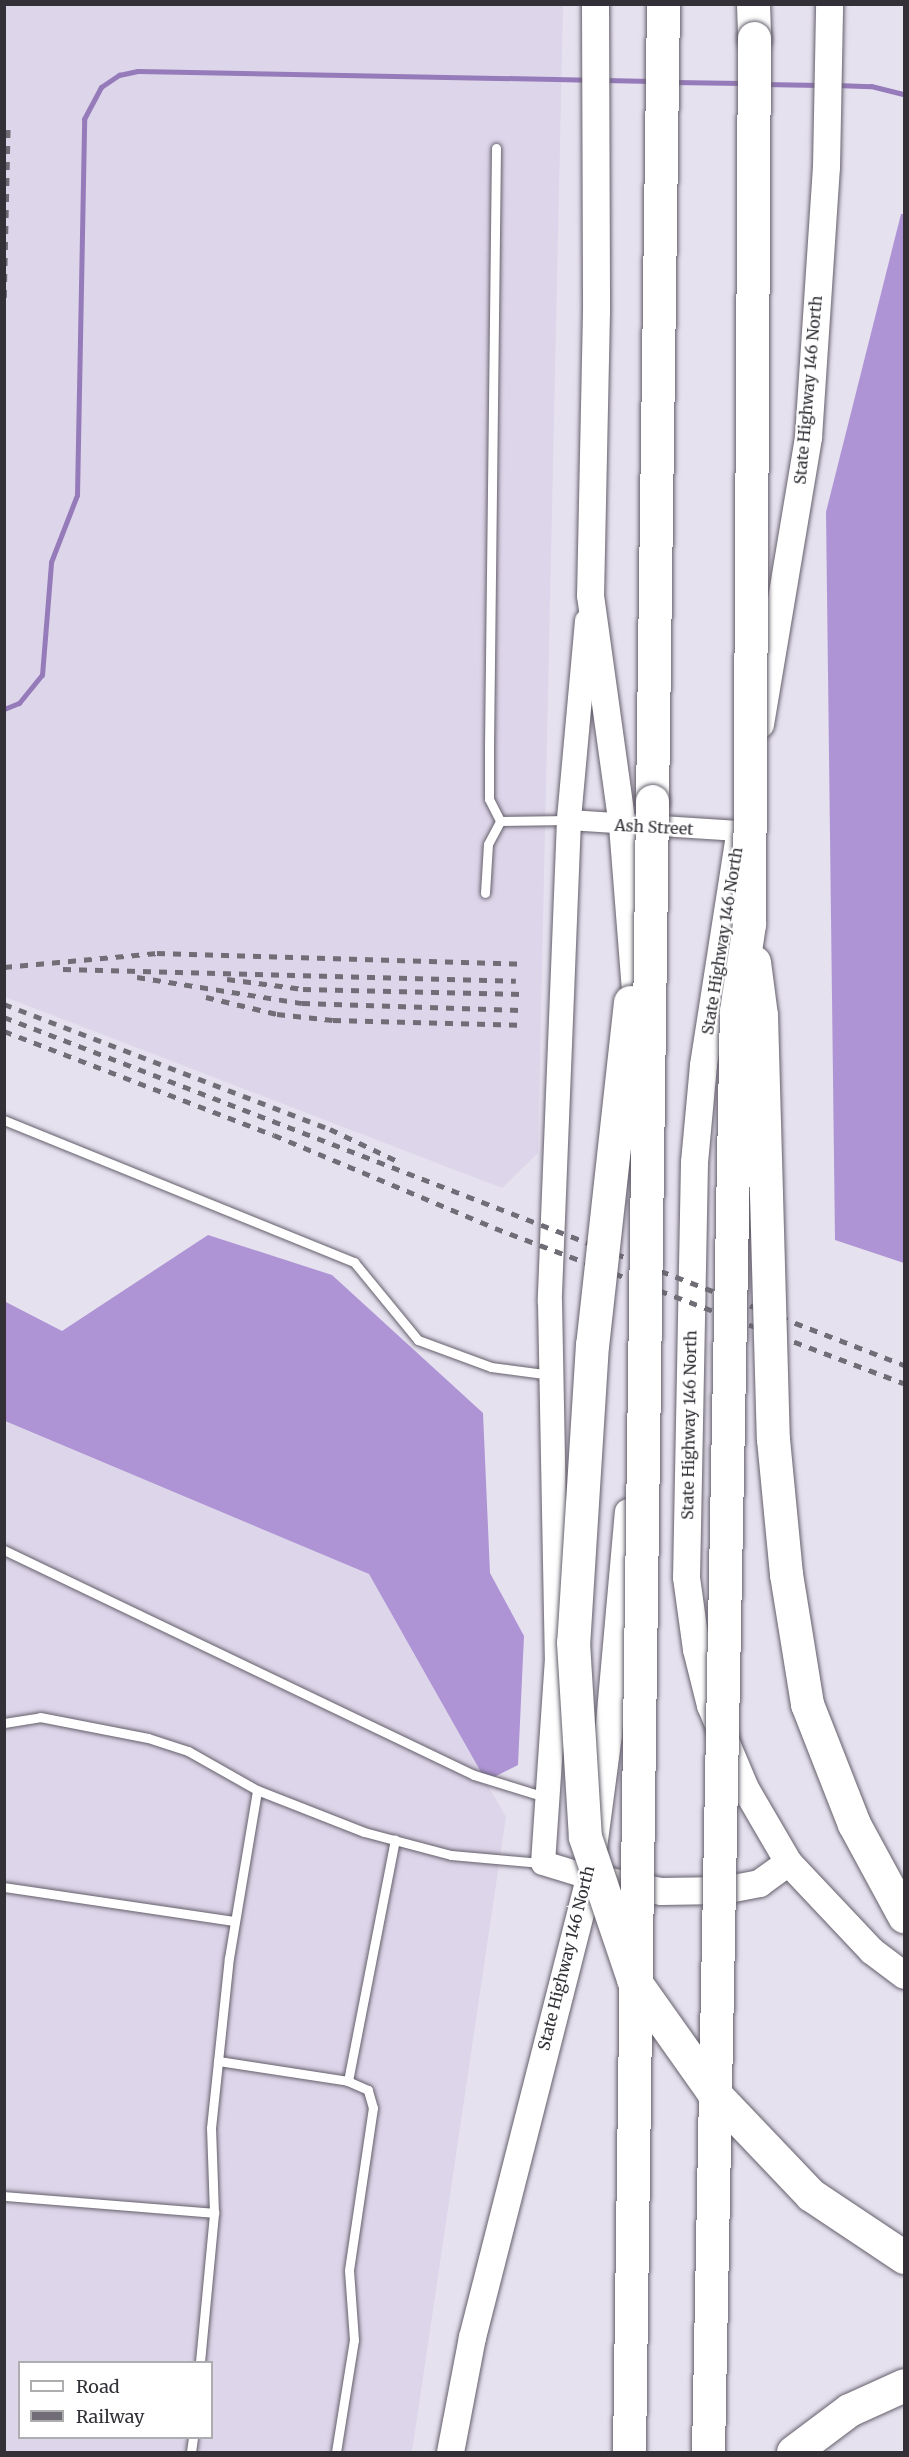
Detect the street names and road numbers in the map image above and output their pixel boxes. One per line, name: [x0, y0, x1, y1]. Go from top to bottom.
street label: State Highway 146 North: [790, 295, 826, 485]
street label: Ash Street: [614, 815, 694, 839]
street label: State Highway 146 North: [698, 846, 746, 1036]
street label: State Highway 146 North: [678, 1330, 700, 1520]
street label: State Highway 146 North: [534, 1864, 598, 2052]

